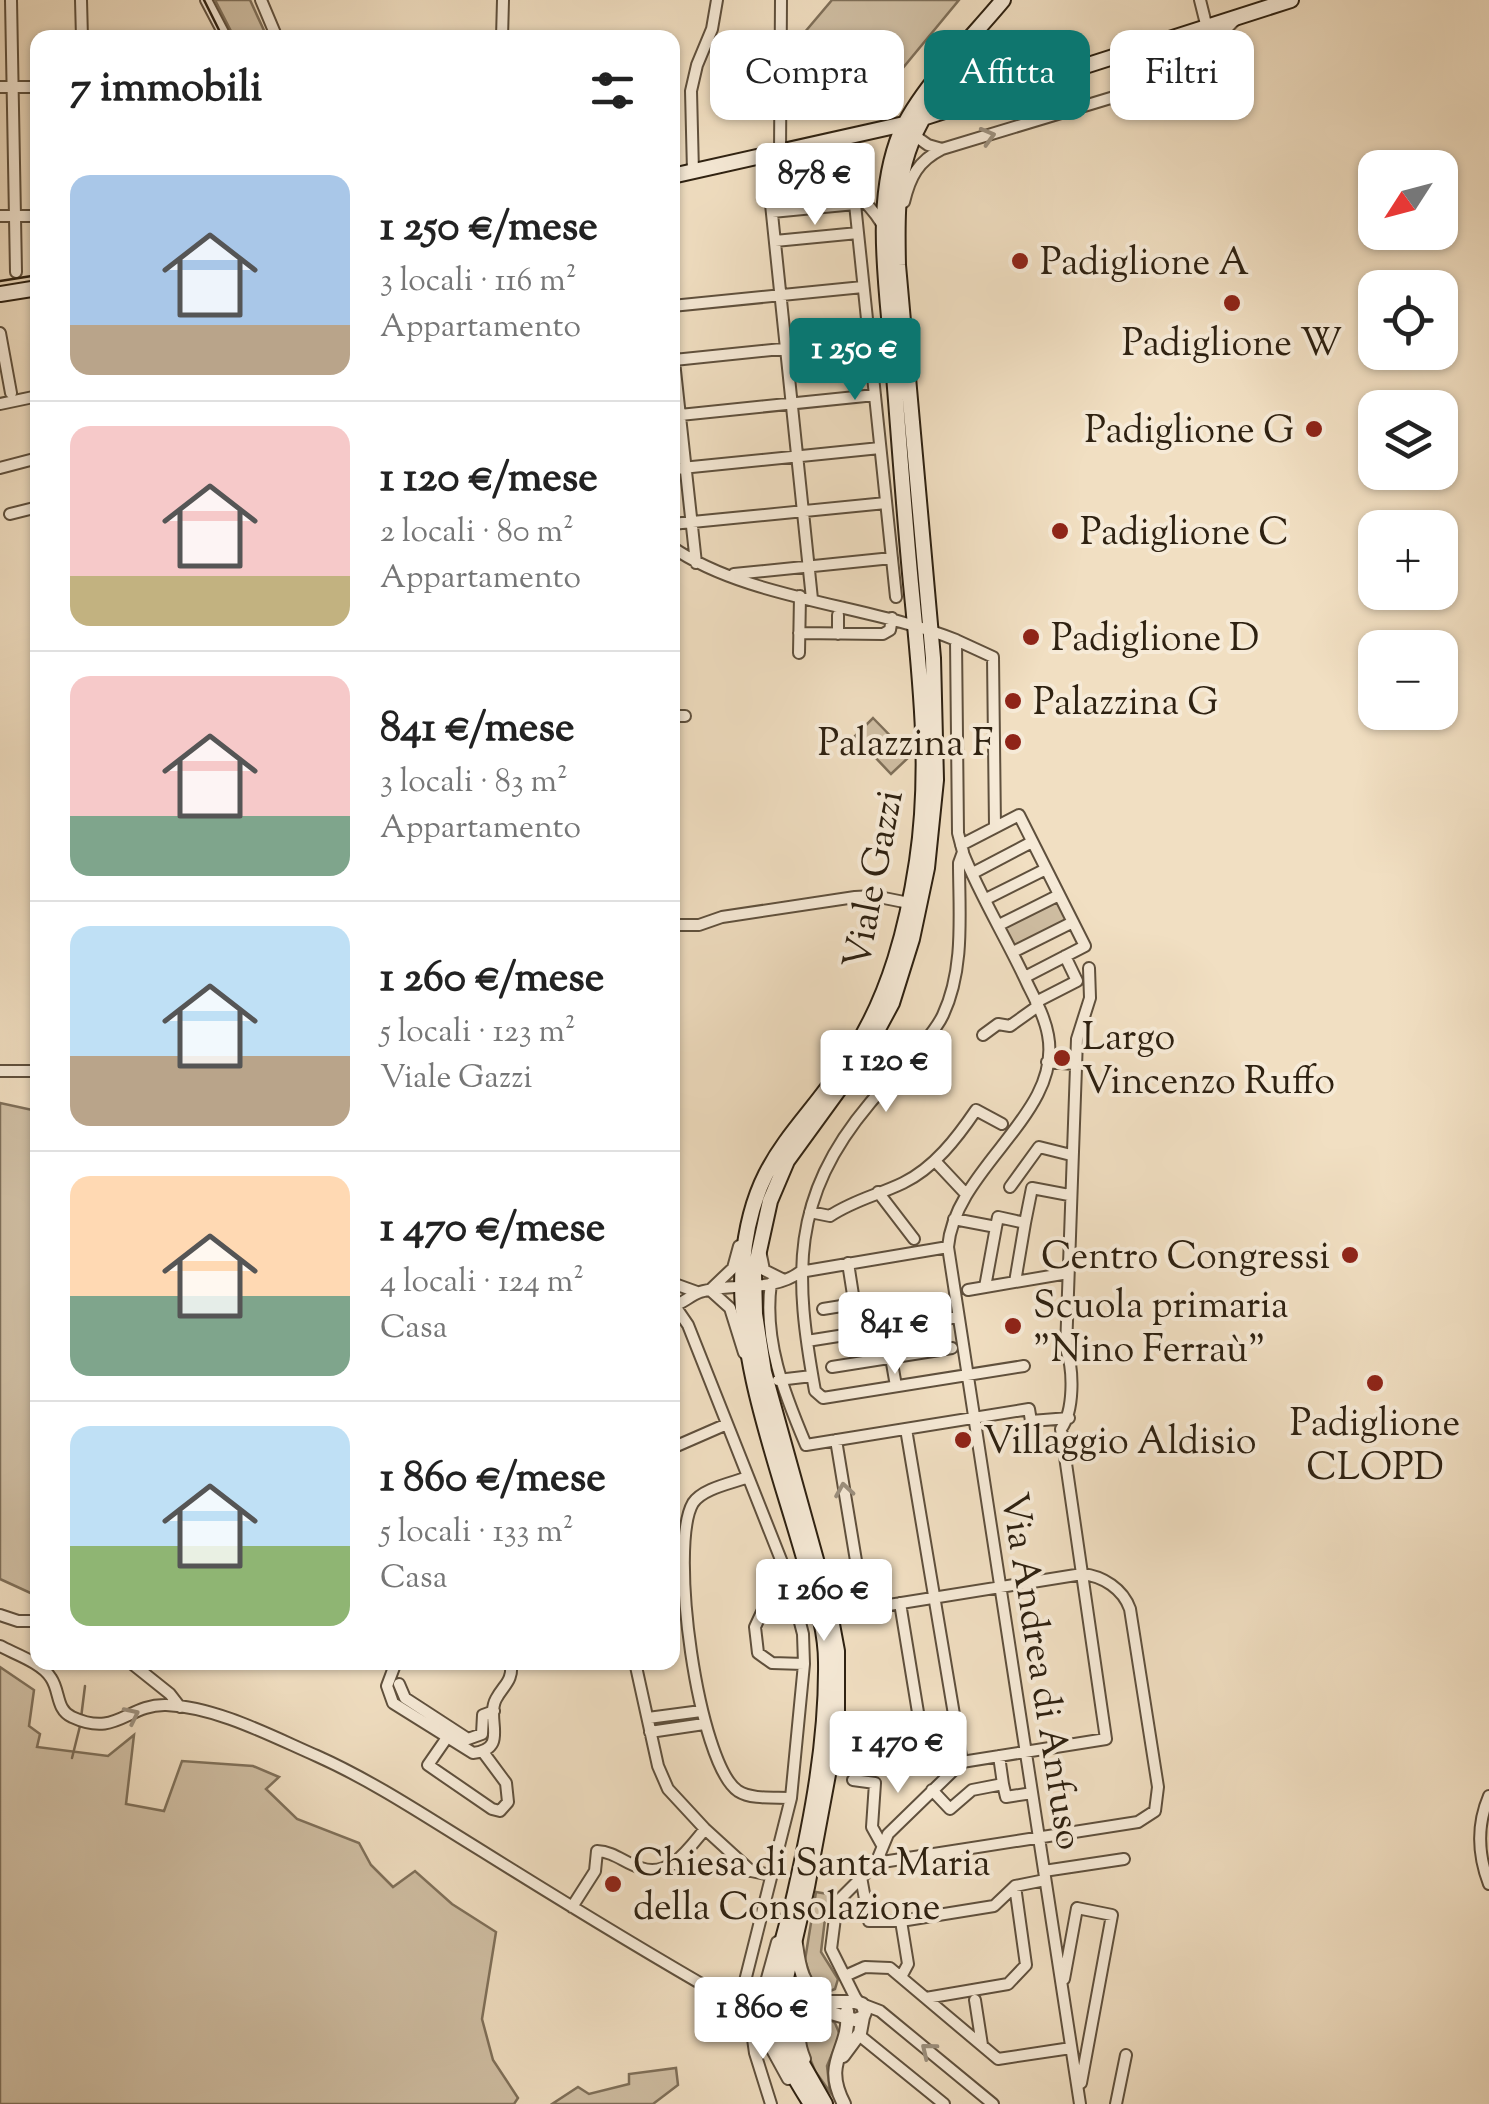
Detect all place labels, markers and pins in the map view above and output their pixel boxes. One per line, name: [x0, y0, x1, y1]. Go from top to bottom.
pin: 878 €: [745, 143, 885, 228]
place label: Padiglione A: [1040, 238, 1249, 292]
marker: Padiglione A: [1009, 250, 1031, 272]
marker: Padiglione W: [1221, 292, 1243, 314]
pin: 1 250 €: [763, 318, 947, 403]
place label: Padiglione W: [1122, 319, 1342, 373]
place label: Padiglione G: [1085, 406, 1294, 460]
marker: Padiglione G: [1303, 418, 1325, 440]
place label: Padiglione C: [1080, 508, 1289, 562]
marker: Padiglione C: [1049, 520, 1071, 542]
place label: Padiglione D: [1051, 614, 1259, 668]
marker: Padiglione D: [1020, 626, 1042, 648]
place label: Palazzina G: [1033, 678, 1218, 732]
marker: Palazzina G: [1002, 690, 1024, 712]
place label: Palazzina F: [818, 719, 993, 773]
marker: Palazzina F: [1002, 731, 1024, 753]
place label: Largo Vincenzo Ruffo: [1082, 1013, 1335, 1111]
pin: 1 120 €: [794, 1030, 978, 1115]
marker: Largo Vincenzo Ruffo: [1051, 1047, 1073, 1069]
place label: Centro Congressi: [1041, 1232, 1330, 1286]
marker: Centro Congressi: [1339, 1244, 1361, 1266]
place label: Scuola primaria "Nino Ferraù": [1033, 1281, 1289, 1379]
pin: 841 €: [825, 1292, 965, 1377]
marker: Scuola primaria "Nino Ferraù": [1002, 1315, 1024, 1337]
marker: Padiglione CLOPD: [1364, 1372, 1386, 1394]
place label: Padiglione CLOPD: [1290, 1399, 1460, 1497]
place label: Villaggio Aldisio: [983, 1417, 1256, 1471]
marker: Villaggio Aldisio: [952, 1429, 974, 1451]
pin: 1 260 €: [732, 1559, 916, 1644]
pin: 1 470 €: [806, 1711, 990, 1796]
place label: Chiesa di Santa Maria della Consolazione: [633, 1839, 991, 1937]
marker: Chiesa di Santa Maria della Consolazione: [602, 1873, 624, 1895]
pin: 1 860 €: [671, 1977, 855, 2062]

